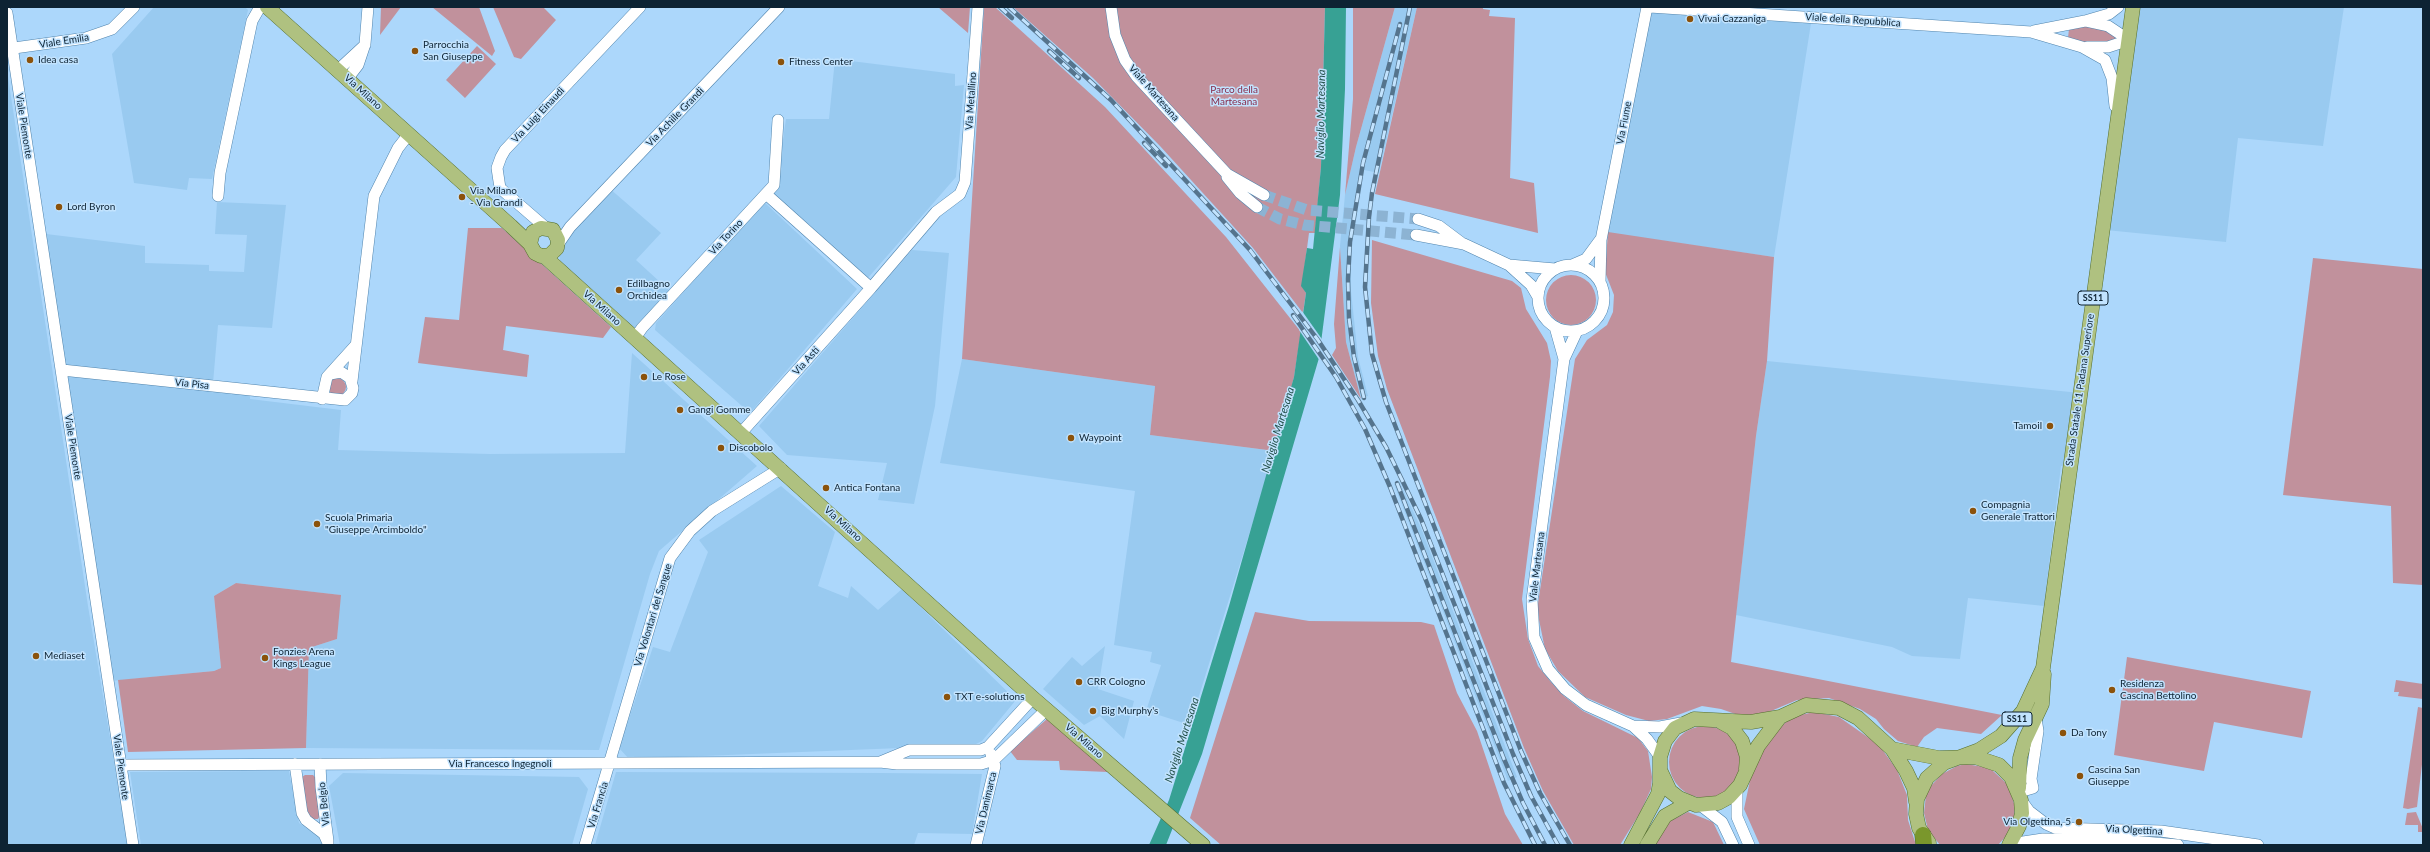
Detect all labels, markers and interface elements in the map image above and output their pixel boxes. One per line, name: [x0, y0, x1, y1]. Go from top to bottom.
street label: Viale della Repubblica: [1805, 11, 1901, 29]
place label: Vivai Cazzaniga: [1698, 13, 1766, 25]
marker: Vivai Cazzaniga: [1685, 14, 1695, 24]
street label: Viale Emilia: [38, 31, 90, 51]
place label: Parrocchia San Giuseppe: [423, 39, 483, 62]
marker: Parrocchia San Giuseppe: [410, 46, 420, 56]
place label: Idea casa: [38, 54, 78, 66]
marker: Idea casa: [25, 55, 35, 65]
place label: Fitness Center: [789, 56, 853, 68]
marker: Fitness Center: [776, 57, 786, 67]
street label: Viale Martesana: [1126, 62, 1182, 124]
water label: Naviglio Martesana: [1314, 69, 1328, 159]
street label: Via Milano: [342, 72, 384, 112]
street label: Via Metallino: [963, 72, 979, 130]
park label: Parco della Martesana: [1210, 84, 1258, 108]
street label: Via Luigi Einaudi: [509, 85, 567, 145]
street label: Via Achille Grandi: [644, 85, 706, 149]
street label: Viale Piemonte: [13, 92, 35, 160]
street label: Via Fiume: [1614, 100, 1634, 146]
place label: Via Milano - Via Grandi: [470, 185, 522, 208]
marker: Via Milano - Via Grandi: [457, 192, 467, 202]
place label: Lord Byron: [67, 201, 115, 213]
marker: Lord Byron: [54, 202, 64, 212]
street label: Via Torino: [706, 217, 746, 257]
place label: Edilbagno Orchidea: [627, 278, 670, 302]
marker: Edilbagno Orchidea: [614, 285, 624, 295]
street label: Via Milano: [581, 288, 623, 328]
road number: SS11: [2078, 291, 2108, 305]
street label: Strada Statale 11 Padana Superiore: [2063, 313, 2097, 467]
street label: Via Asti: [790, 344, 822, 378]
place label: Le Rose: [652, 371, 686, 383]
marker: Le Rose: [639, 372, 649, 382]
street label: Via Pisa: [174, 376, 210, 392]
water label: Naviglio Martesana: [1259, 386, 1297, 474]
place label: Gangi Gomme: [688, 404, 751, 416]
marker: Gangi Gomme: [675, 405, 685, 415]
street label: Viale Piemonte: [62, 413, 84, 481]
place label: Tamoil: [2014, 420, 2042, 432]
marker: Tamoil: [2045, 421, 2055, 431]
place label: Waypoint: [1079, 432, 1122, 444]
marker: Waypoint: [1066, 433, 1076, 443]
place label: Discobolo: [729, 442, 773, 454]
marker: Discobolo: [716, 443, 726, 453]
place label: Antica Fontana: [834, 482, 900, 494]
marker: Antica Fontana: [821, 483, 831, 493]
place label: Compagnia Generale Trattori: [1981, 499, 2055, 522]
street label: Via Milano: [822, 504, 864, 544]
marker: Compagnia Generale Trattori: [1968, 506, 1978, 516]
place label: Scuola Primaria "Giuseppe Arcimboldo": [325, 512, 427, 536]
marker: Scuola Primaria "Giuseppe Arcimboldo": [312, 519, 322, 529]
street label: Viale Martesana: [1527, 531, 1547, 603]
street label: Via Volontari del Sangue: [632, 562, 674, 668]
place label: Fonzies Arena Kings League: [273, 646, 335, 670]
place label: Mediaset: [44, 650, 85, 662]
marker: Mediaset: [31, 651, 41, 661]
marker: Fonzies Arena Kings League: [260, 653, 270, 663]
place label: CRR Cologno: [1087, 676, 1145, 688]
marker: CRR Cologno: [1074, 677, 1084, 687]
place label: Residenza Cascina Bettolino: [2120, 678, 2196, 702]
marker: Residenza Cascina Bettolino: [2107, 685, 2117, 695]
place label: TXT e-solutions: [955, 691, 1025, 703]
marker: TXT e-solutions: [942, 692, 952, 702]
water label: Naviglio Martesana: [1162, 696, 1202, 784]
place label: Big Murphy's: [1101, 705, 1158, 717]
marker: Big Murphy's: [1088, 706, 1098, 716]
road number: SS11: [2002, 712, 2032, 726]
street label: Via Milano: [1062, 721, 1106, 761]
place label: Da Tony: [2071, 727, 2107, 739]
marker: Da Tony: [2058, 728, 2068, 738]
street label: Viale Piemonte: [110, 733, 132, 801]
street label: Via Francesco Ingegnoli: [448, 758, 552, 770]
place label: Cascina San Giuseppe: [2088, 764, 2140, 788]
street label: Via Danimarca: [973, 771, 999, 835]
marker: Cascina San Giuseppe: [2075, 771, 2085, 781]
street label: Via Francia: [585, 780, 611, 830]
street label: Via Belgio: [316, 781, 332, 827]
place label: Via Olgettina, 5: [2003, 816, 2071, 828]
marker: Via Olgettina, 5: [2074, 817, 2084, 827]
street label: Via Olgettina: [2105, 823, 2163, 837]

